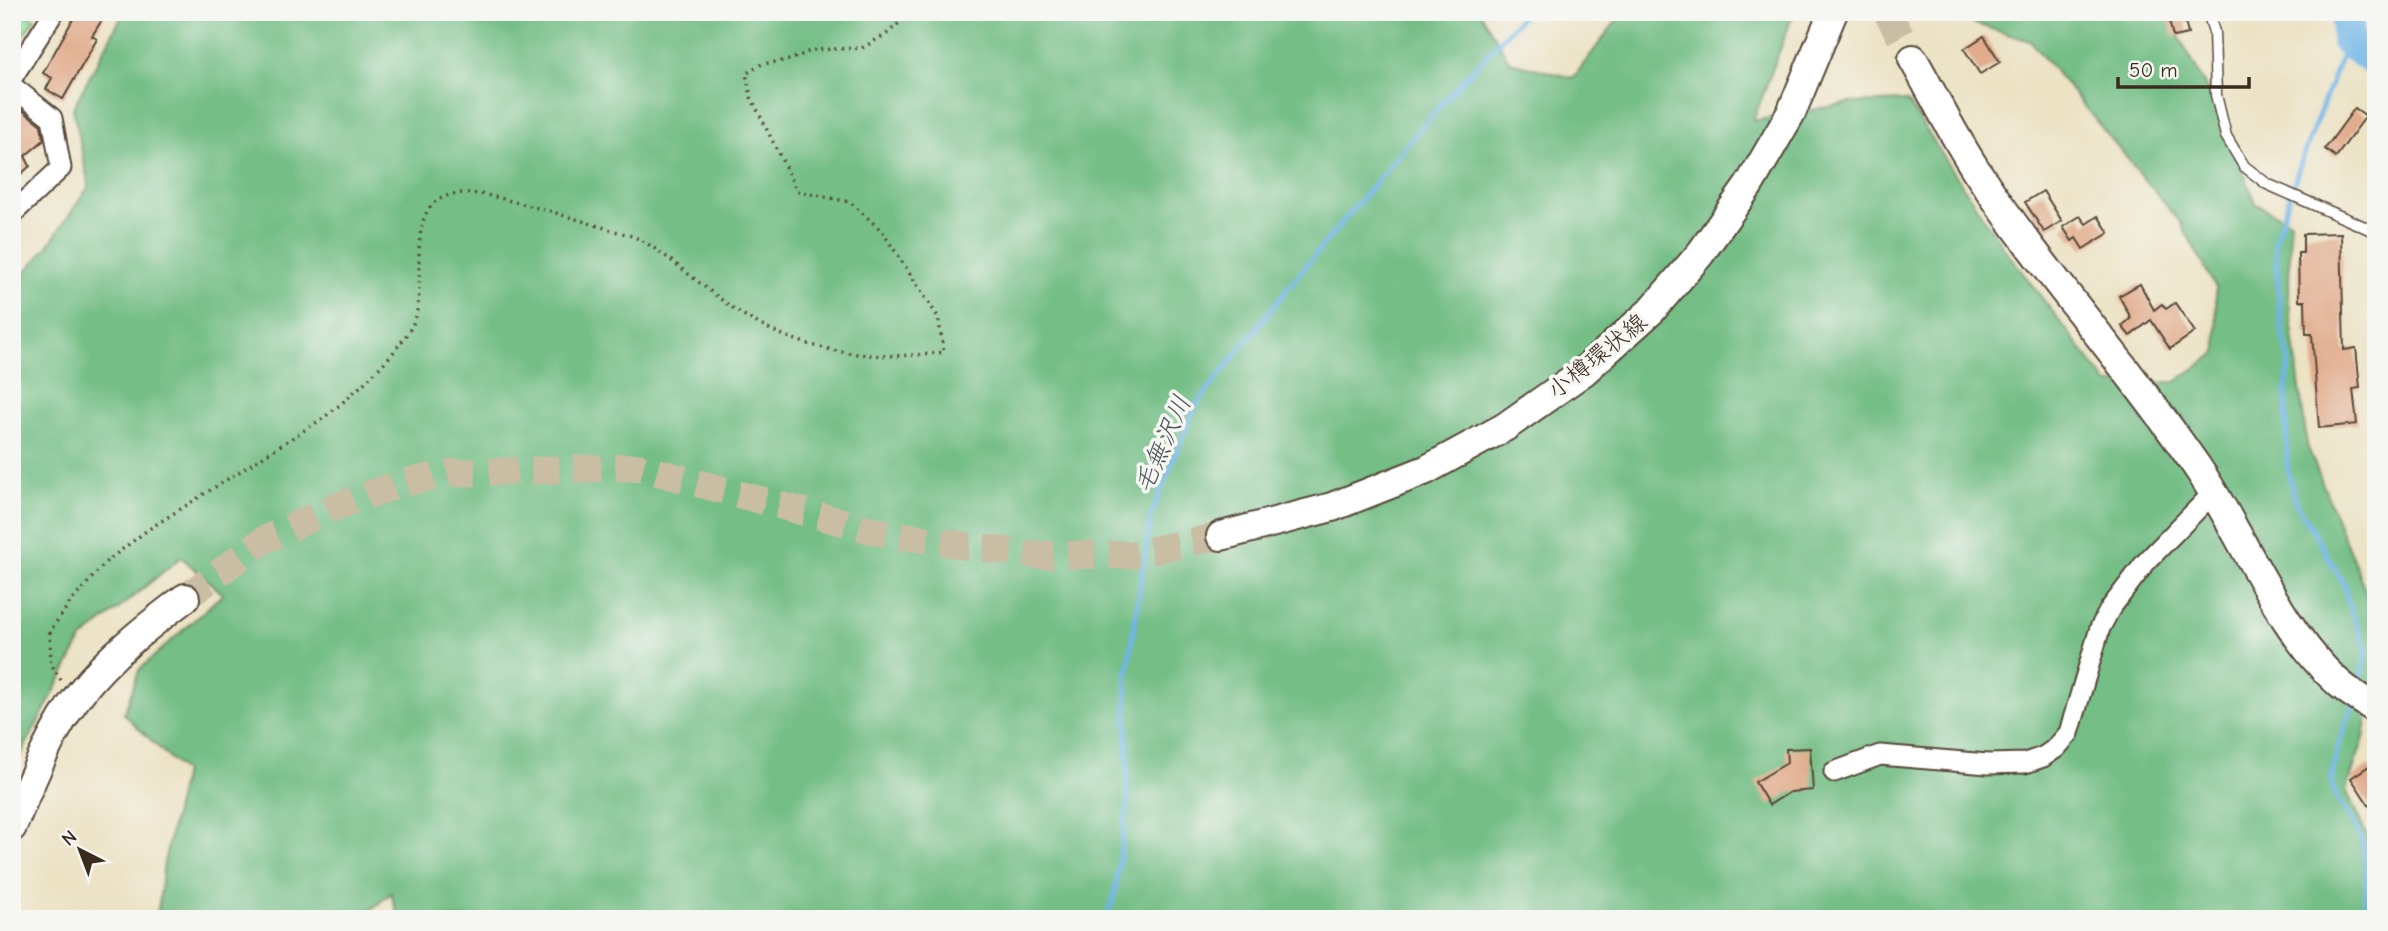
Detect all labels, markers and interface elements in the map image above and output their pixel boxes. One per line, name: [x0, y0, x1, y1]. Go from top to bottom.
scale bar: [2118, 46, 2250, 90]
text: 50 m: [2129, 58, 2178, 82]
street label: 小樽環状線: [1542, 307, 1652, 405]
water label: 毛無沢川: [1128, 391, 1198, 498]
north arrow: [46, 816, 116, 886]
text: N: [57, 826, 81, 850]

